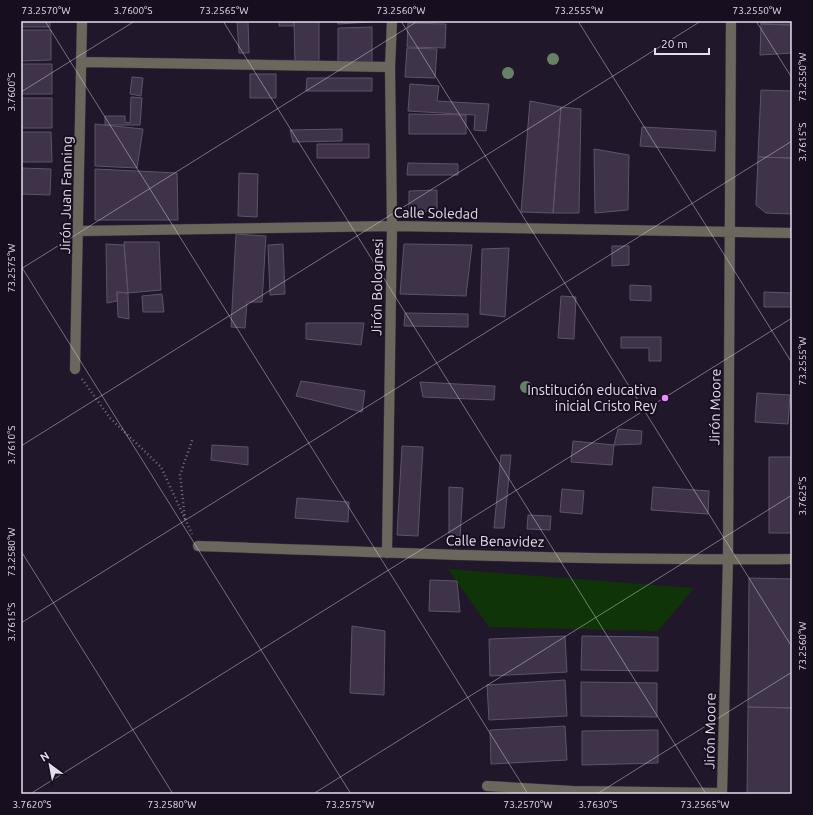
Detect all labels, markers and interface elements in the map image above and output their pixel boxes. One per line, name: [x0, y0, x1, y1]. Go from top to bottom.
text: 73.2570°W: [22, 5, 70, 16]
text: 3.7600°S: [113, 5, 153, 16]
text: 73.2565°W: [200, 5, 248, 16]
text: 73.2560°W: [377, 5, 425, 16]
text: 73.2555°W: [555, 5, 603, 16]
text: 73.2550°W: [733, 5, 781, 16]
scale bar: [655, 30, 709, 56]
text: 20 m: [661, 37, 688, 50]
text: 73.2550°W: [797, 53, 808, 101]
text: 3.7600°S: [6, 72, 17, 112]
text: 3.7615°S: [797, 122, 808, 162]
street label: Jirón Juan Fanning: [57, 136, 75, 254]
street label: Calle Soledad: [394, 204, 478, 222]
street label: Jirón Bolognesi: [368, 238, 386, 336]
text: 73.2575°W: [6, 244, 17, 292]
text: 73.2555°W: [797, 337, 808, 385]
street label: Jirón Moore: [706, 369, 724, 445]
place label: Institución educativa inicial Cristo Rey: [527, 382, 657, 414]
marker: Institución educativa inicial Cristo Rey: [660, 393, 670, 403]
text: 3.7610°S: [6, 425, 17, 465]
text: 3.7625°S: [797, 476, 808, 516]
text: 73.2580°W: [6, 528, 17, 576]
street label: Calle Benavidez: [446, 532, 544, 550]
text: 3.7615°S: [6, 602, 17, 642]
text: 73.2560°W: [797, 622, 808, 670]
street label: Jirón Moore: [701, 693, 719, 769]
north arrow: [30, 745, 70, 785]
text: N: [38, 749, 51, 764]
text: 3.7620°S: [12, 799, 52, 810]
text: 73.2580°W: [148, 799, 196, 810]
text: 73.2575°W: [326, 799, 374, 810]
text: 73.2570°W: [504, 799, 552, 810]
text: 3.7630°S: [578, 799, 618, 810]
text: 73.2565°W: [681, 799, 729, 810]

